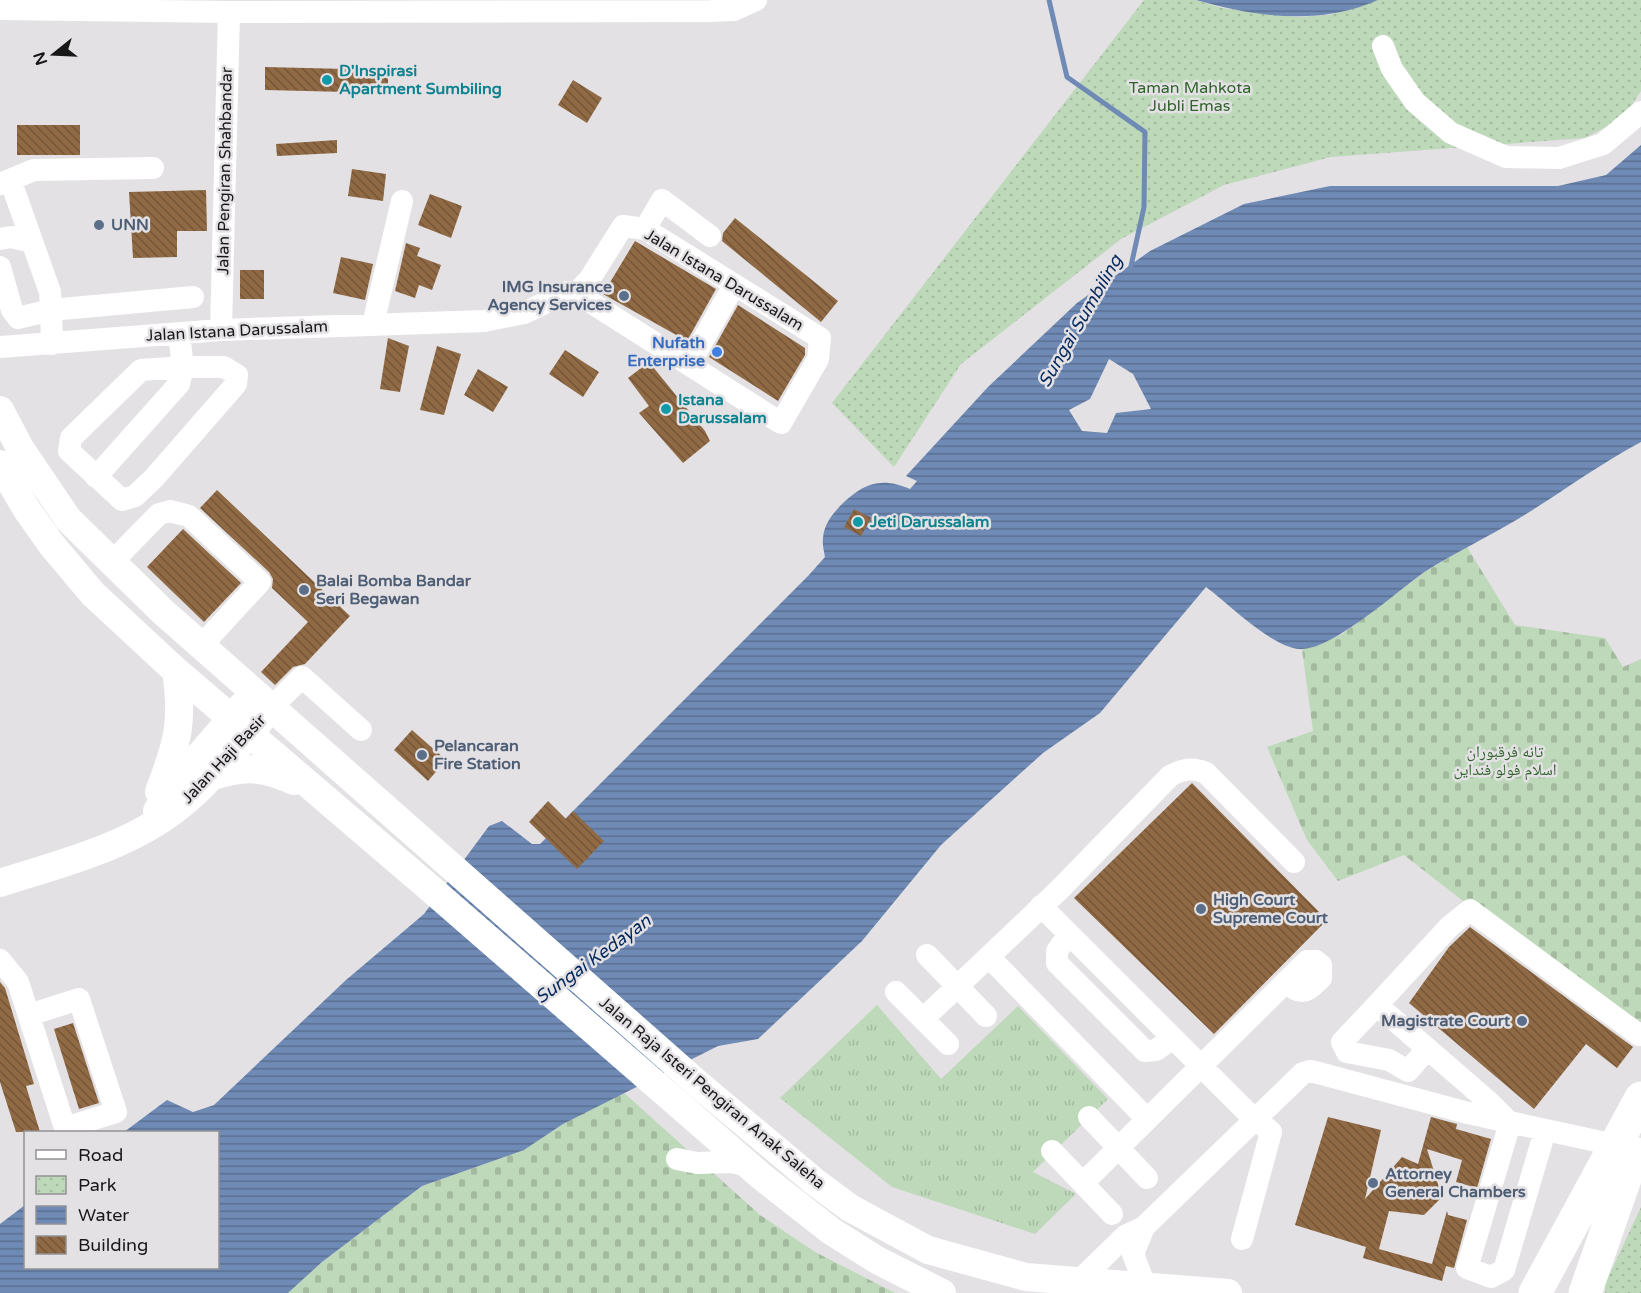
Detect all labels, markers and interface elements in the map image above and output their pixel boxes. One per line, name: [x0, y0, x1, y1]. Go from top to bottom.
north arrow: [24, 24, 84, 84]
text: N: [29, 49, 52, 68]
place label: D'Inspirasi Apartment Sumbiling: [339, 61, 502, 99]
street label: Jalan Pengiran Shahbandar: [213, 66, 237, 275]
marker: D'Inspirasi Apartment Sumbiling: [320, 73, 334, 87]
park label: Taman Mahkota Jubli Emas: [1129, 78, 1251, 116]
place label: UNN: [111, 215, 149, 235]
marker: UNN: [92, 218, 106, 232]
street label: Jalan Istana Darussalam: [641, 225, 807, 335]
water label: Sungai Sumbiling: [1033, 250, 1128, 391]
place label: IMG Insurance Agency Services: [487, 277, 612, 315]
marker: IMG Insurance Agency Services: [617, 289, 631, 303]
street label: Jalan Istana Darussalam: [146, 316, 328, 346]
place label: Nufath Enterprise: [627, 333, 705, 371]
marker: Nufath Enterprise: [710, 345, 724, 359]
place label: Istana Darussalam: [678, 390, 767, 428]
marker: Istana Darussalam: [659, 402, 673, 416]
place label: Jeti Darussalam: [869, 512, 990, 532]
marker: Jeti Darussalam: [851, 515, 865, 529]
place label: Balai Bomba Bandar Seri Begawan: [316, 571, 472, 609]
marker: Balai Bomba Bandar Seri Begawan: [297, 583, 311, 597]
street label: Jalan Haji Basir: [178, 710, 271, 808]
place label: Pelancaran Fire Station: [434, 736, 521, 774]
park label: تانه فرقبوران اسلام فولو فنداين: [1454, 742, 1556, 780]
marker: Pelancaran Fire Station: [415, 748, 429, 762]
place label: High Court Supreme Court: [1213, 890, 1329, 928]
marker: High Court Supreme Court: [1194, 902, 1208, 916]
water label: Sungai Kedayan: [531, 909, 656, 1008]
street label: Jalan Raja Isteri Pengiran Anak Saleha: [595, 993, 829, 1193]
place label: Magistrate Court: [1381, 1011, 1511, 1031]
marker: Magistrate Court: [1515, 1014, 1529, 1028]
legend: [24, 1131, 219, 1269]
text: Road: [78, 1144, 123, 1166]
place label: Attorney General Chambers: [1385, 1164, 1526, 1202]
text: Park: [78, 1174, 117, 1196]
marker: Attorney General Chambers: [1366, 1176, 1380, 1190]
text: Water: [78, 1204, 129, 1226]
text: Building: [78, 1234, 148, 1256]

